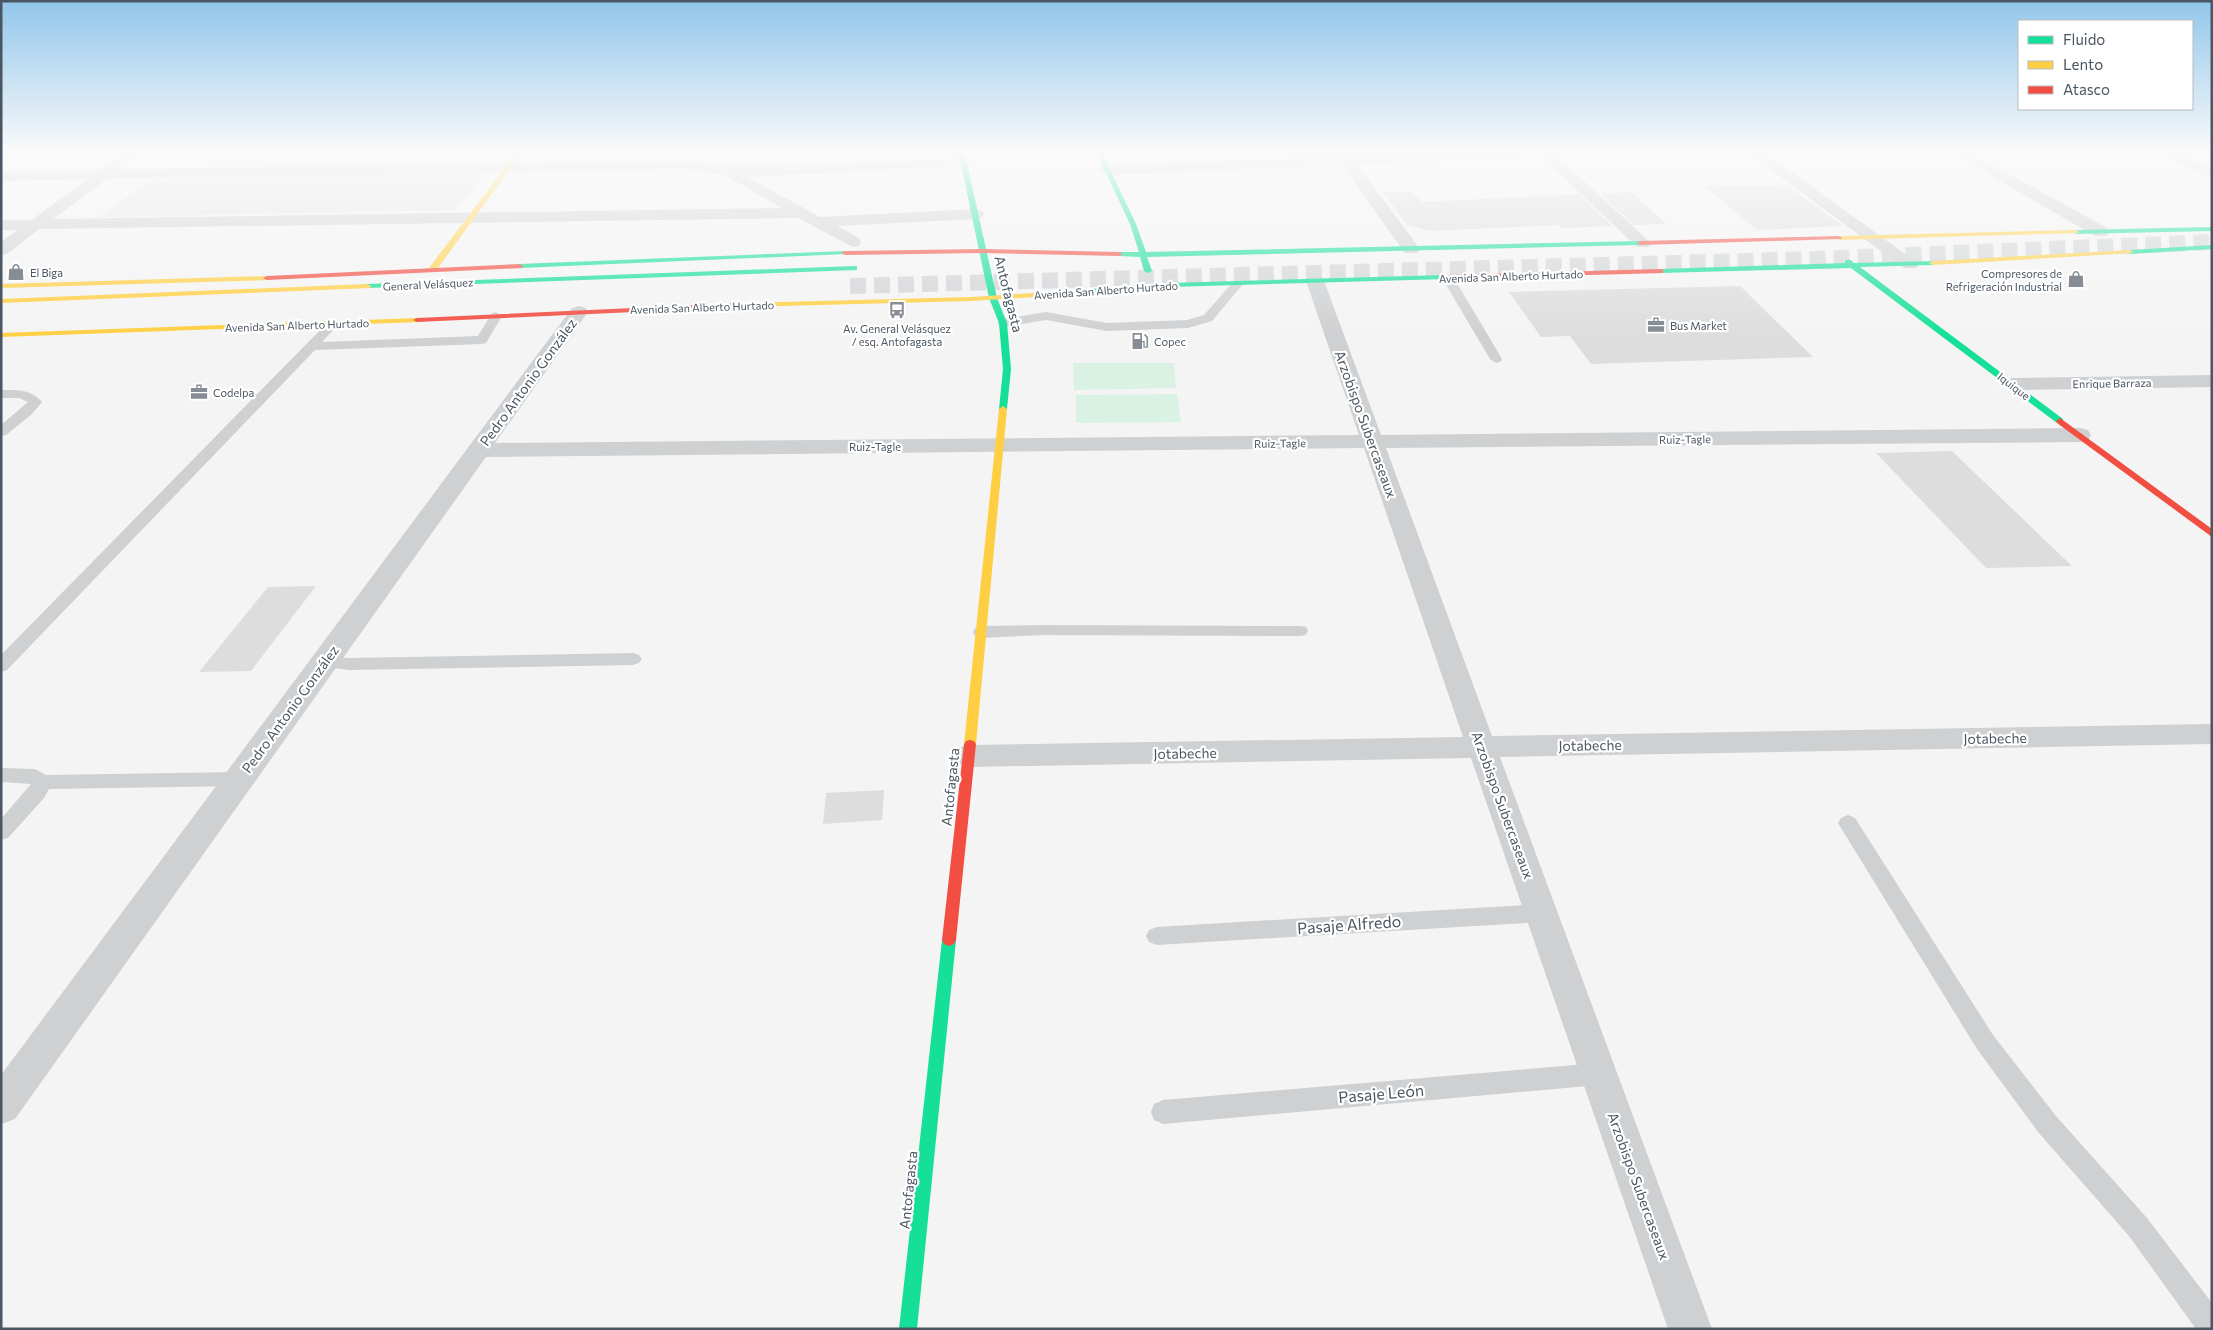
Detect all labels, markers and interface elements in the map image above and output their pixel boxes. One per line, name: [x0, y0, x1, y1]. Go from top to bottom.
legend: [2018, 20, 2193, 110]
text: Fluido: [2063, 30, 2105, 48]
text: Lento: [2063, 55, 2103, 73]
text: Atasco: [2063, 80, 2110, 98]
street label: Antofagasta: [991, 254, 1027, 334]
shop icon: El Biga: [6, 262, 26, 282]
place label: El Biga: [30, 266, 63, 279]
street label: Avenida San Alberto Hurtado: [1439, 267, 1584, 285]
place label: Compresores de Refrigeración Industrial: [1946, 267, 2062, 293]
shop icon: Compresores de Refrigeración Industrial: [2066, 269, 2086, 289]
street label: General Velásquez: [382, 275, 474, 293]
street label: Avenida San Alberto Hurtado: [1033, 278, 1179, 302]
street label: Avenida San Alberto Hurtado: [630, 298, 775, 316]
bus stop icon: Av. General Velásquez / esq. Antofagasta: [887, 300, 907, 320]
street label: Pedro Antonio González: [476, 315, 580, 449]
office icon: Bus Market: [1646, 315, 1666, 335]
street label: Avenida San Alberto Hurtado: [225, 316, 370, 334]
place label: Bus Market: [1670, 319, 1727, 332]
place label: Av. General Velásquez / esq. Antofagasta: [843, 322, 951, 348]
fuel station icon: Copec: [1130, 331, 1150, 351]
place label: Copec: [1154, 335, 1186, 348]
street label: Arzobispo Subercaseaux: [1331, 348, 1401, 501]
street label: Iquique: [1995, 370, 2033, 402]
street label: Enrique Barraza: [2072, 376, 2152, 390]
office icon: Codelpa: [189, 382, 209, 402]
place label: Codelpa: [213, 386, 254, 399]
street label: Ruiz-Tagle: [1659, 432, 1711, 446]
street label: Ruiz-Tagle: [1254, 436, 1306, 450]
street label: Ruiz-Tagle: [849, 440, 901, 453]
street label: Pedro Antonio González: [238, 642, 342, 776]
street label: Arzobispo Subercaseaux: [1468, 729, 1538, 882]
street label: Jotabeche: [1963, 729, 2027, 747]
street label: Jotabeche: [1558, 736, 1622, 754]
street label: Jotabeche: [1153, 744, 1217, 762]
street label: Antofagasta: [937, 747, 963, 827]
street label: Pasaje Alfredo: [1296, 911, 1402, 937]
street label: Pasaje León: [1337, 1080, 1425, 1106]
street label: Arzobispo Subercaseaux: [1604, 1110, 1674, 1263]
street label: Antofagasta: [895, 1150, 921, 1230]

